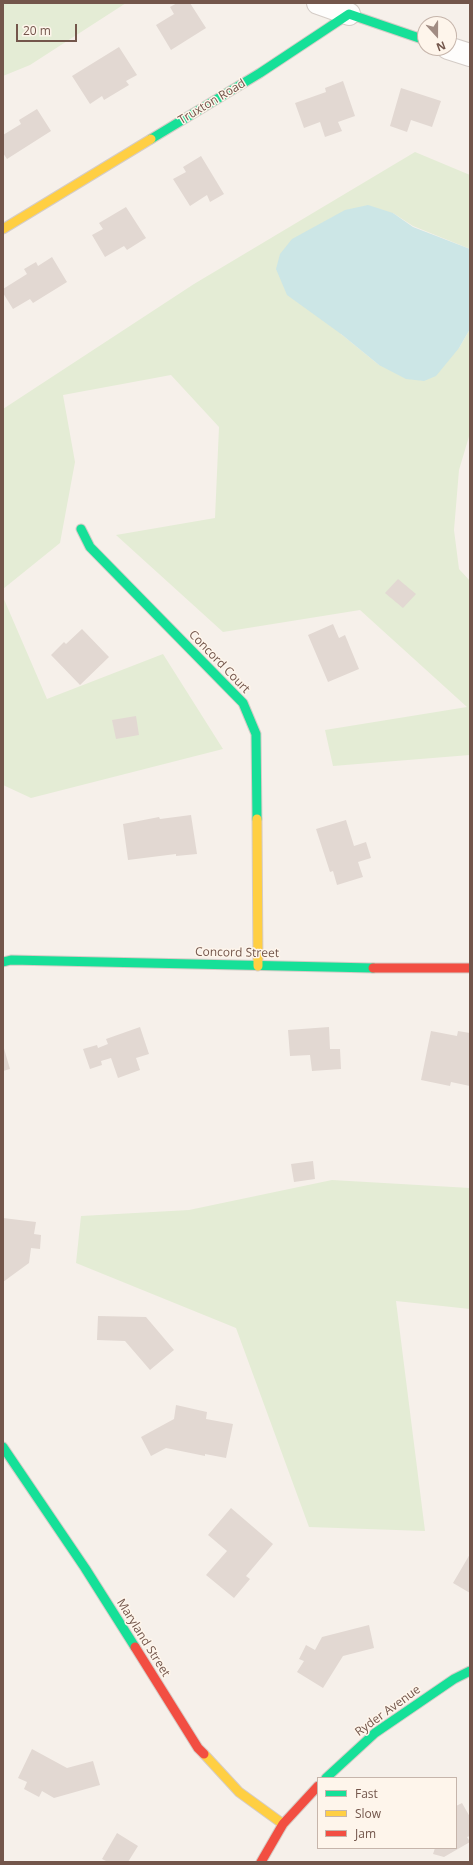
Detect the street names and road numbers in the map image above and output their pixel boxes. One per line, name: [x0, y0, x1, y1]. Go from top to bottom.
street label: Truxton Road: [176, 76, 248, 128]
street label: Concord Court: [185, 628, 253, 696]
street label: Concord Street: [195, 945, 279, 961]
street label: Maryland Street: [113, 1596, 173, 1680]
street label: Ryder Avenue: [353, 1682, 423, 1740]

